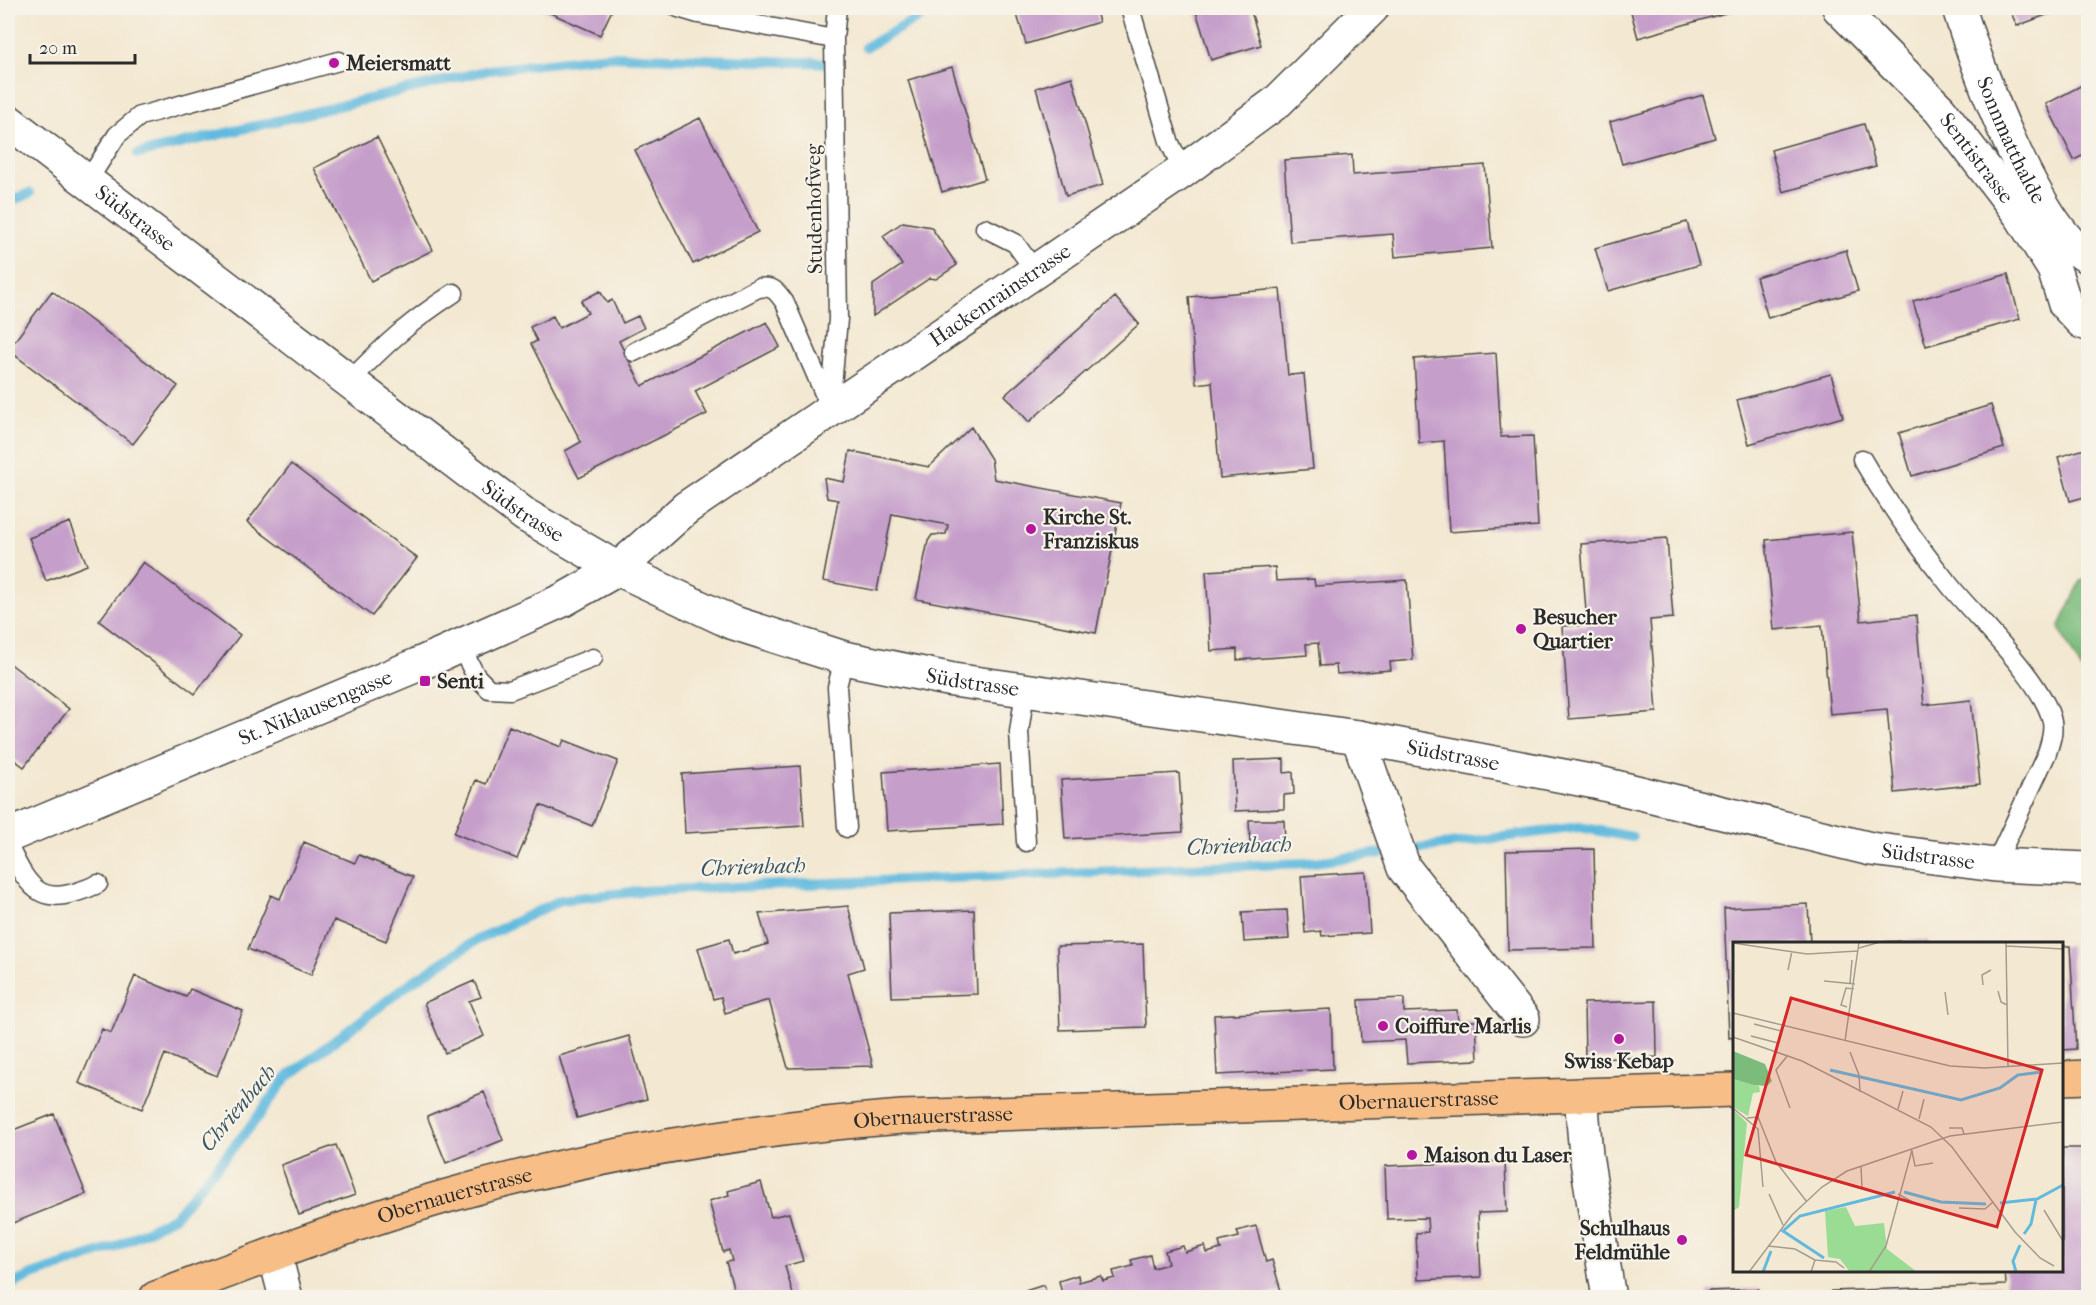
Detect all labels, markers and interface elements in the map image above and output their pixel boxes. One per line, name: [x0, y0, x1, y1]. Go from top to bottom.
scale bar: [30, 27, 135, 65]
text: 20 m: [39, 38, 77, 59]
place label: Meiersmatt: [345, 51, 451, 75]
marker: Meiersmatt: [327, 56, 341, 70]
street label: Sonnmatthalde: [1972, 73, 2051, 208]
street label: Sentistrasse: [1935, 108, 2019, 208]
street label: Studenhofweg: [801, 143, 827, 274]
street label: Südstrasse: [91, 180, 180, 256]
street label: Hackenrainstrasse: [925, 239, 1075, 351]
street label: Südstrasse: [477, 475, 568, 547]
place label: Kirche St. Franziskus: [1042, 505, 1139, 553]
marker: Kirche St. Franziskus: [1024, 522, 1038, 536]
place label: Besucher Quartier: [1533, 605, 1618, 653]
marker: Besucher Quartier: [1514, 622, 1528, 636]
street label: Südstrasse: [924, 663, 1021, 701]
street label: St. Niklausengasse: [235, 665, 396, 750]
place label: Senti: [437, 669, 485, 693]
marker: Senti: [418, 674, 432, 688]
street label: Südstrasse: [1405, 735, 1501, 776]
water label: Chrienbach: [1186, 831, 1292, 861]
street label: Südstrasse: [1880, 838, 1976, 874]
water label: Chrienbach: [700, 852, 806, 882]
inset map: [1733, 942, 2063, 1272]
place label: Coiffure Marlis: [1395, 1014, 1532, 1038]
marker: Coiffure Marlis: [1376, 1019, 1390, 1033]
marker: Swiss Kebap: [1612, 1032, 1626, 1046]
place label: Swiss Kebap: [1564, 1049, 1674, 1073]
water label: Chrienbach: [194, 1059, 282, 1157]
street label: Obernauerstrasse: [1338, 1086, 1499, 1115]
street label: Obernauerstrasse: [852, 1101, 1013, 1133]
place label: Maison du Laser: [1423, 1143, 1572, 1167]
marker: Maison du Laser: [1405, 1148, 1419, 1162]
street label: Obernauerstrasse: [374, 1162, 534, 1229]
place label: Schulhaus Feldmühle: [1573, 1216, 1671, 1264]
marker: Schulhaus Feldmühle: [1675, 1233, 1689, 1247]

